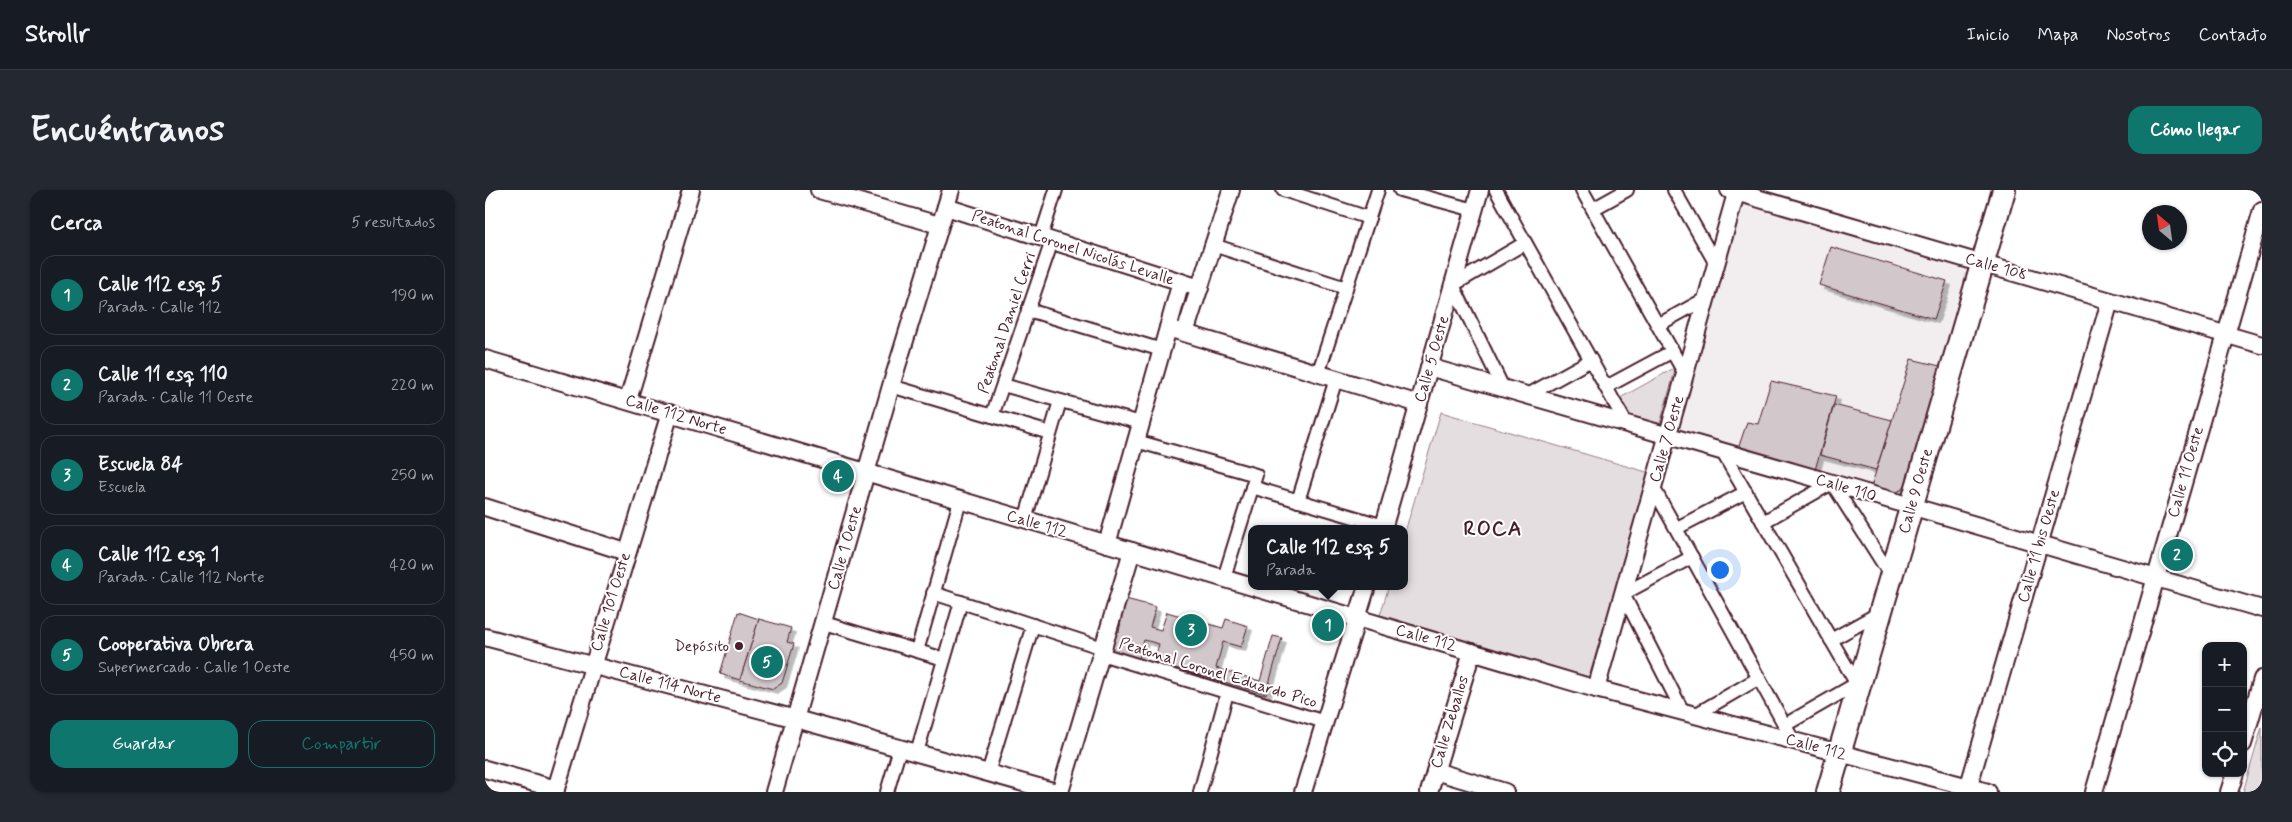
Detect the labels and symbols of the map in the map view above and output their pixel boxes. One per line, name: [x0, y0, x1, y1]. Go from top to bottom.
street label: Peatonal Coronel Nicolás Levalle: [969, 205, 1177, 291]
north arrow: [2142, 205, 2187, 250]
street label: Calle 108: [1963, 248, 2029, 286]
street label: Peatonal Daniel Cerri: [973, 249, 1041, 396]
street label: Calle 5 Oeste: [1410, 313, 1454, 405]
street label: Calle 112 Norte: [623, 390, 729, 440]
street label: Calle 7 Oeste: [1645, 393, 1689, 485]
street label: Calle 11 Oeste: [2163, 424, 2209, 520]
street label: Calle 9 Oeste: [1894, 446, 1938, 536]
pin: 4: [822, 457, 854, 495]
street label: Calle 110: [1813, 469, 1879, 507]
street label: Calle 11 bis Oeste: [2013, 487, 2065, 605]
street label: Calle 1 Oeste: [823, 503, 867, 593]
street label: Calle 112: [1004, 505, 1070, 543]
district label: ROCA: [1463, 515, 1523, 543]
pin: 2: [2161, 536, 2193, 574]
street label: Calle 101 Oeste: [586, 550, 636, 654]
your location: [1707, 557, 1733, 583]
pin: 1: [1312, 606, 1344, 644]
pin: 3: [1175, 611, 1207, 649]
street label: Calle 112: [1393, 619, 1459, 657]
street label: Peatonal Coronel Eduardo Pico: [1116, 633, 1320, 713]
place label: Depósito: [674, 636, 729, 657]
marker: Depósito: [733, 640, 745, 652]
pin: 5: [751, 643, 783, 681]
street label: Calle 114 Norte: [617, 661, 723, 709]
street label: Calle Zeballos: [1426, 673, 1474, 771]
street label: Calle 112: [1783, 729, 1849, 765]

